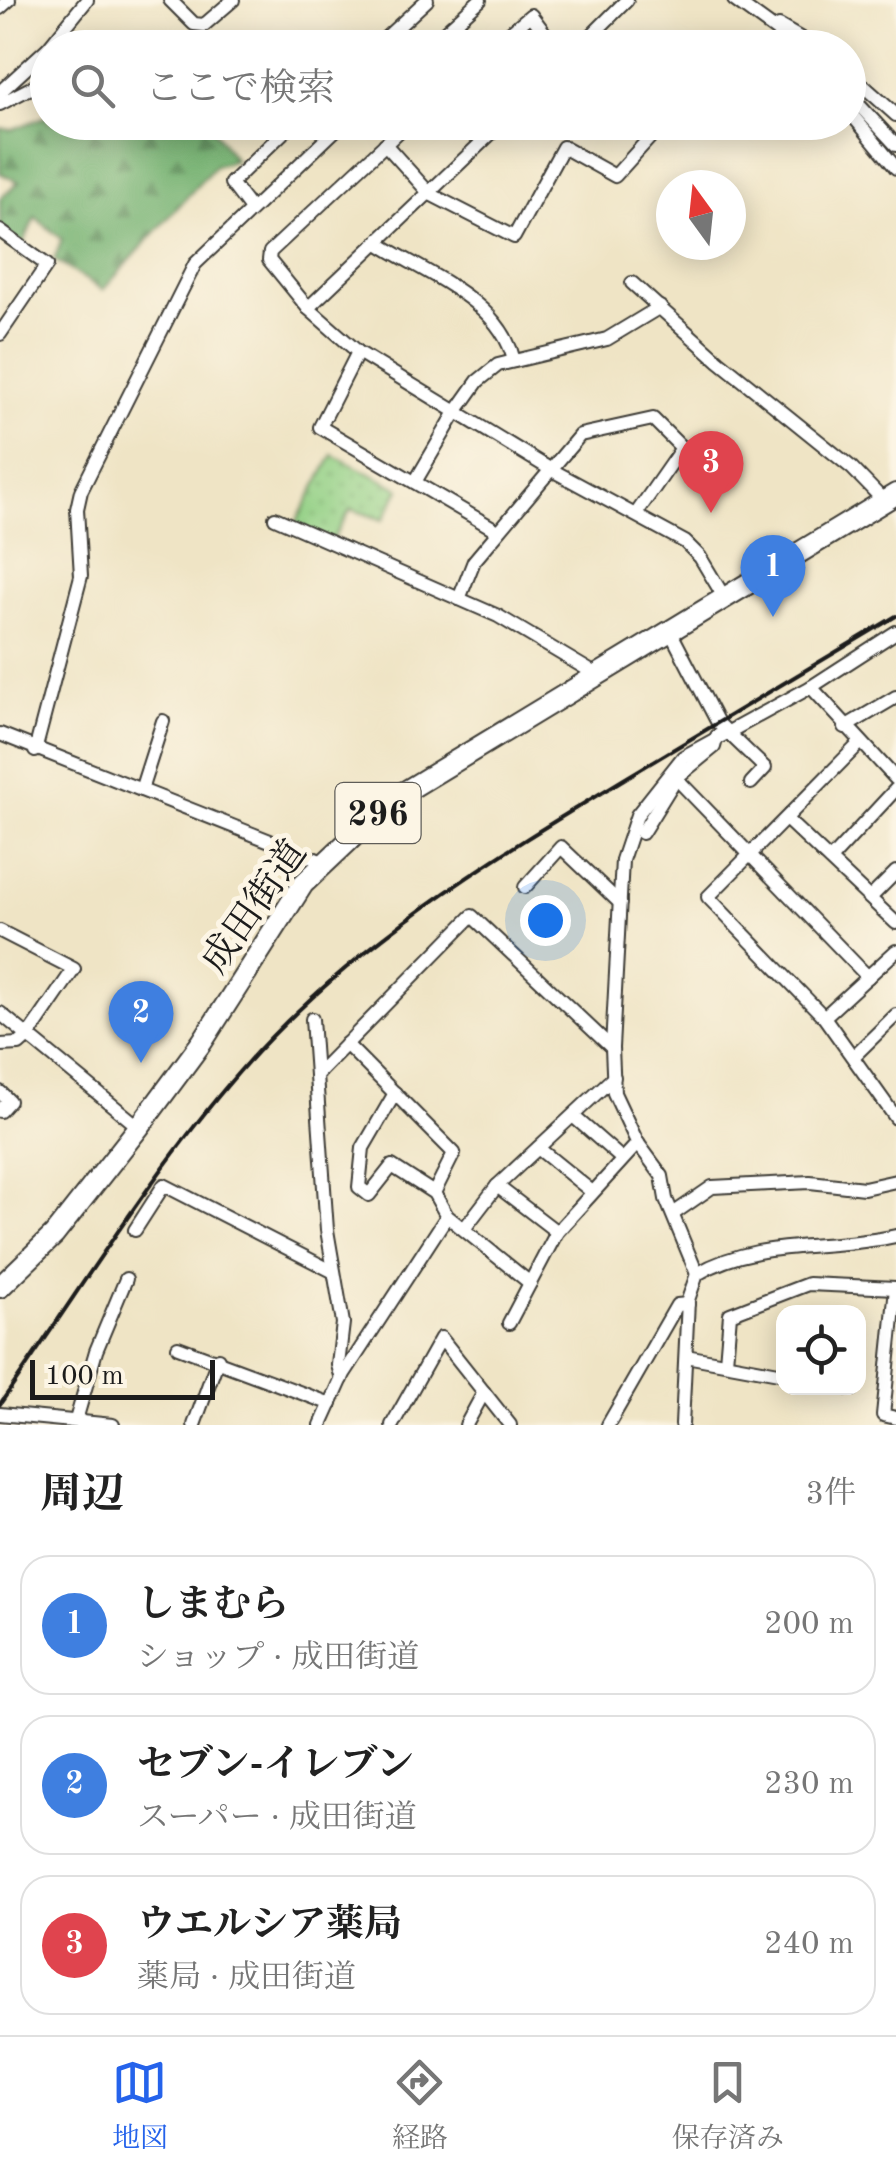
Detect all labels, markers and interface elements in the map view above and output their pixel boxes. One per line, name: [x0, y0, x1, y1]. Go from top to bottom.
search box: [30, 30, 866, 140]
icon: search: [65, 58, 120, 113]
text: ここで検索: [145, 71, 335, 109]
north arrow: [656, 170, 746, 260]
pin: 3: [678, 430, 744, 513]
pin: 1: [740, 534, 806, 617]
road number: 296: [336, 783, 420, 843]
street label: 成田街道: [194, 833, 315, 981]
your location: [520, 895, 571, 946]
pin: 2: [108, 980, 174, 1063]
map controls: [776, 1305, 866, 1395]
button: locate: [776, 1305, 866, 1395]
scale bar: [30, 1355, 215, 1400]
text: 100 m: [45, 1363, 124, 1391]
text: 周辺: [40, 1475, 124, 1517]
text: 3件: [805, 1479, 856, 1511]
text: しまむら: [137, 1587, 289, 1625]
text: 1: [65, 1609, 84, 1641]
text: 200 m: [764, 1609, 854, 1641]
text: ショップ · 成田街道: [137, 1643, 419, 1675]
text: セブン-イレブン: [137, 1747, 414, 1785]
text: 2: [65, 1769, 84, 1801]
text: 230 m: [764, 1769, 854, 1801]
text: スーパー · 成田街道: [137, 1803, 417, 1835]
text: ウエルシア薬局: [137, 1907, 402, 1945]
text: 3: [65, 1929, 84, 1961]
text: 240 m: [764, 1929, 854, 1961]
text: 薬局 · 成田街道: [137, 1963, 356, 1995]
tab: 地図: [112, 2055, 168, 2158]
tab: 経路: [392, 2055, 448, 2158]
tab: 保存済み: [672, 2055, 784, 2158]

